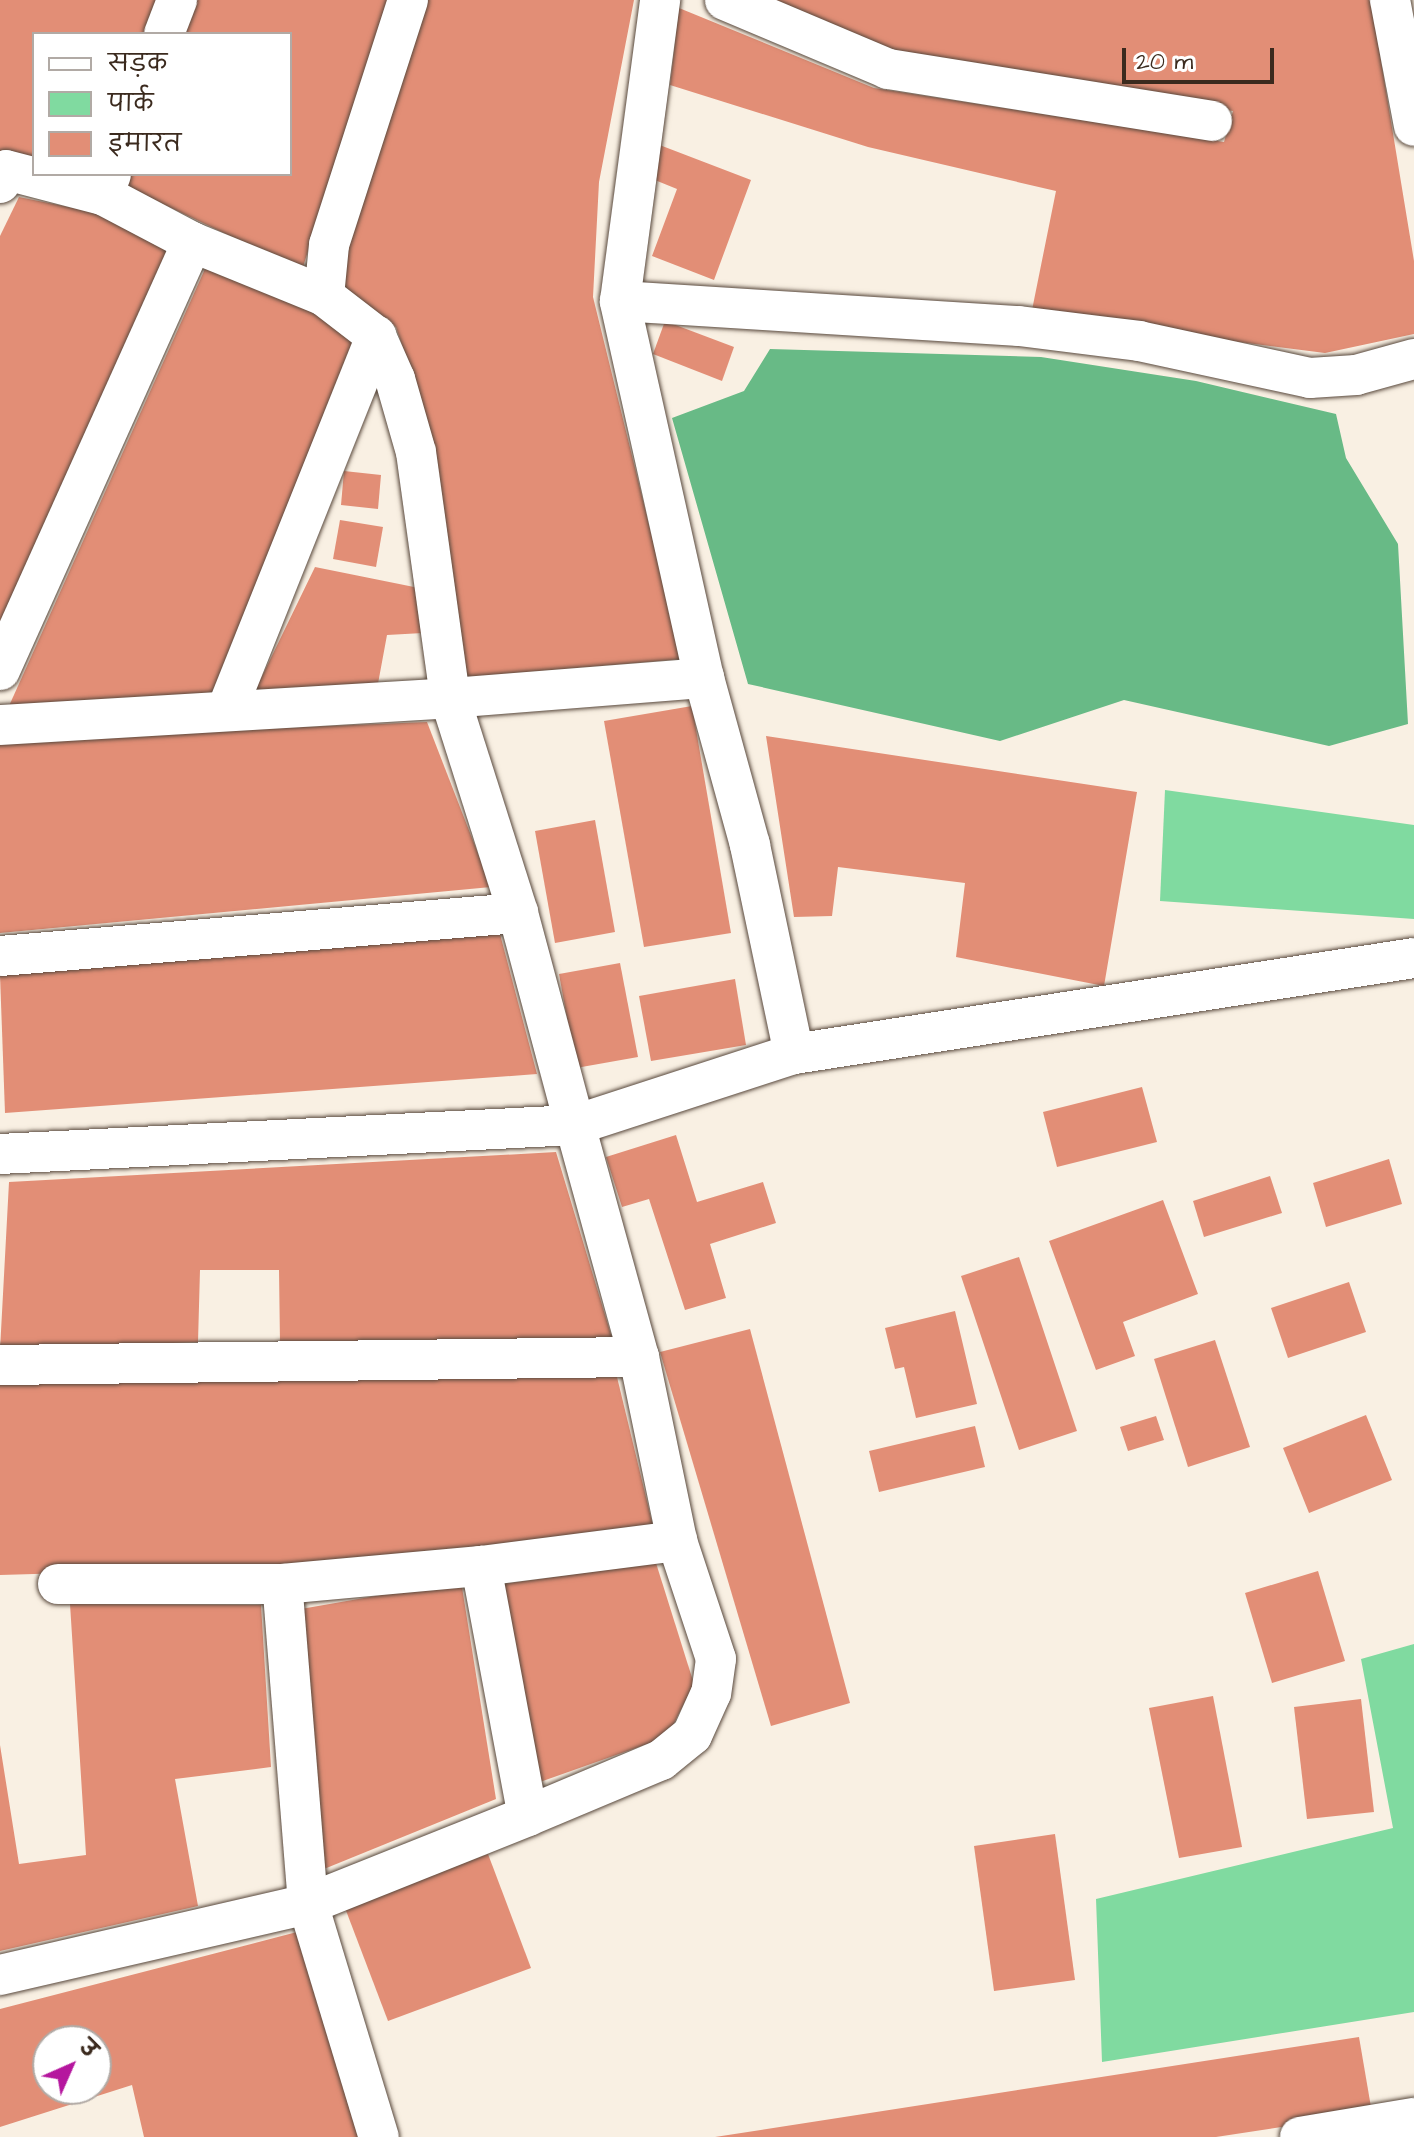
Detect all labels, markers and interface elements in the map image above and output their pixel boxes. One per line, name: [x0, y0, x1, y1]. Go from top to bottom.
legend: [32, 32, 292, 176]
scale bar: [1126, 32, 1278, 82]
text: 20 m: [1136, 45, 1193, 79]
text: सड़क: [108, 47, 167, 81]
text: पार्क: [108, 87, 153, 121]
text: इमारत: [108, 127, 181, 161]
north arrow: [32, 2025, 112, 2105]
text: उ: [72, 2033, 104, 2065]

